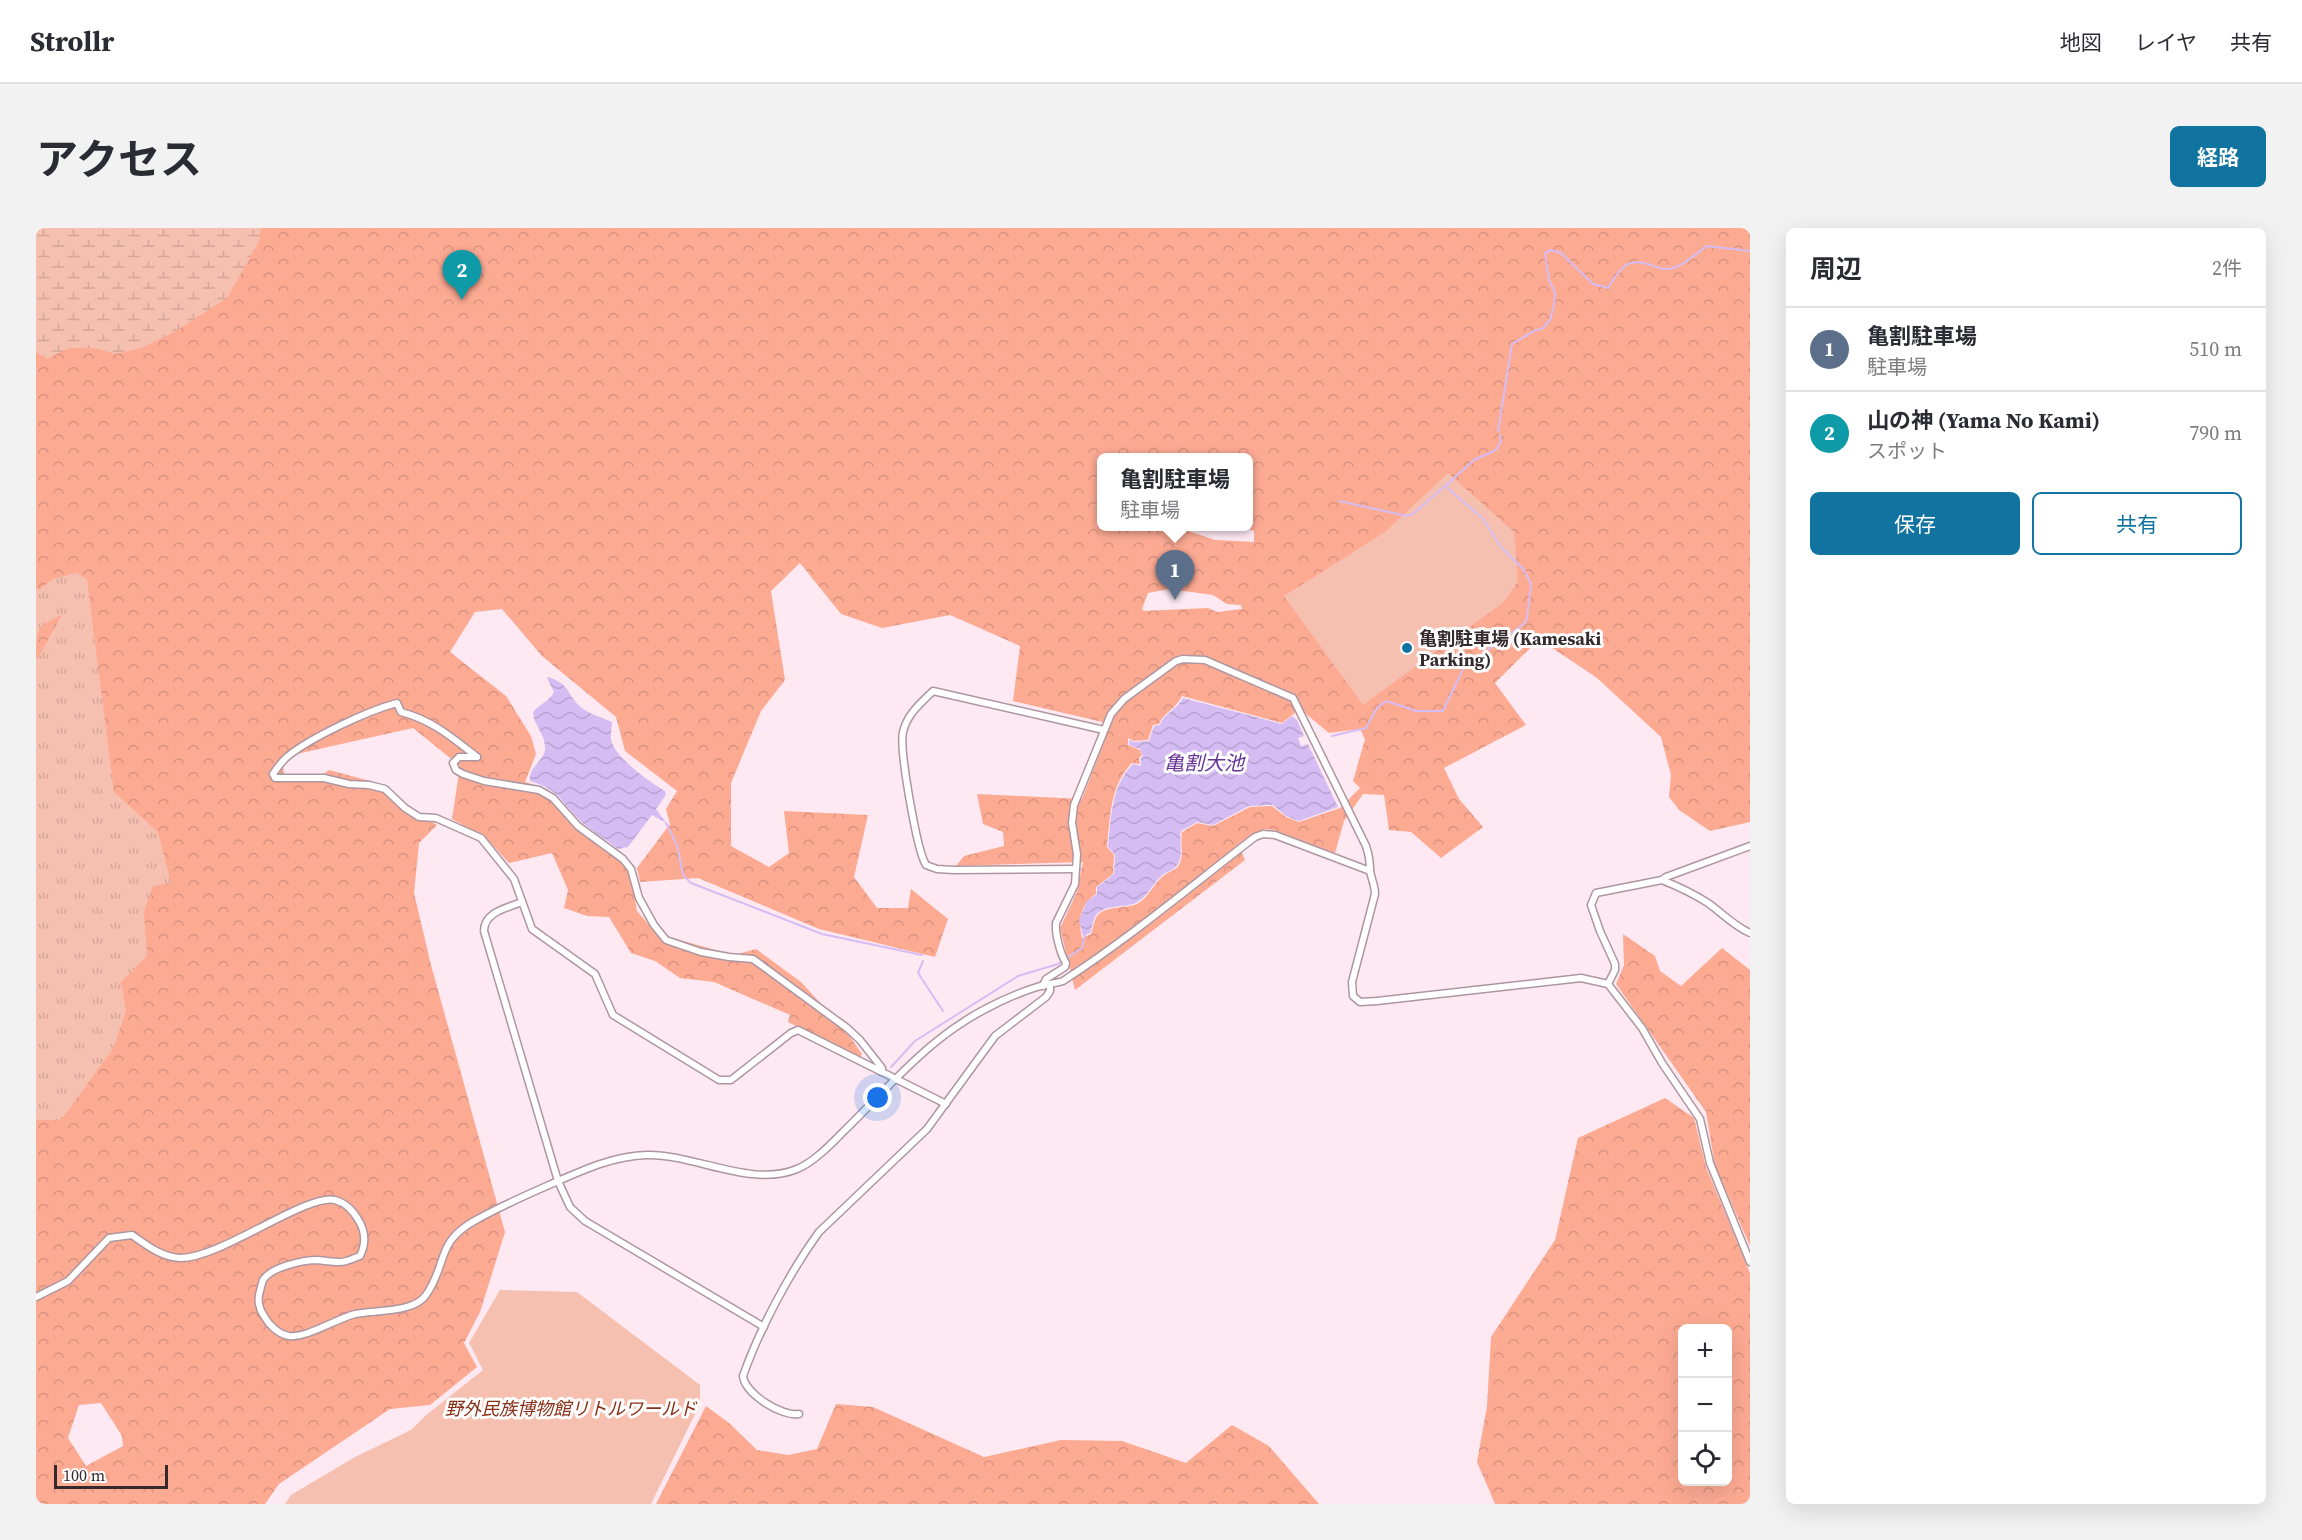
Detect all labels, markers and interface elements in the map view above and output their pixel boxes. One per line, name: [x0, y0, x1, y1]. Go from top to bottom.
text: Strollr: [30, 22, 114, 60]
text: 地図: [2060, 28, 2102, 57]
text: レイヤ: [2135, 28, 2197, 57]
text: 共有: [2230, 28, 2272, 57]
button: 経路: [2170, 126, 2266, 187]
text: アクセス: [36, 130, 202, 188]
pin: 2: [442, 250, 482, 300]
text: 周辺: [1810, 251, 1862, 287]
text: 2件: [2212, 254, 2242, 282]
text: 亀割駐車場: [1867, 321, 1977, 351]
text: 1: [1824, 335, 1835, 363]
text: 510 m: [2189, 335, 2242, 363]
text: 駐車場: [1867, 353, 1927, 381]
text: 山の神 (Yama No Kami): [1867, 405, 2100, 435]
text: 2: [1824, 419, 1835, 447]
text: 790 m: [2189, 419, 2242, 447]
text: スポット: [1867, 437, 1947, 465]
popup: [1097, 453, 1253, 531]
text: 亀割駐車場: [1120, 464, 1230, 494]
button: 保存: [1810, 492, 2020, 555]
button: 共有: [2032, 492, 2242, 555]
text: 駐車場: [1120, 496, 1180, 524]
pin: 1: [1156, 550, 1194, 600]
place label: 亀割駐車場 (Kamesaki Parking): [1419, 626, 1602, 672]
marker: 亀割駐車場 (Kamesaki Parking): [1400, 641, 1414, 655]
water label: 亀割大池: [1164, 749, 1246, 777]
your location: [863, 1083, 892, 1112]
map controls: [1678, 1324, 1732, 1486]
button: +: [1678, 1324, 1732, 1378]
button: −: [1678, 1378, 1732, 1432]
park label: 野外民族博物館リトルワールド: [445, 1396, 698, 1421]
button: locate: [1678, 1432, 1732, 1486]
scale bar: [54, 1462, 168, 1490]
text: 100 m: [63, 1464, 105, 1486]

